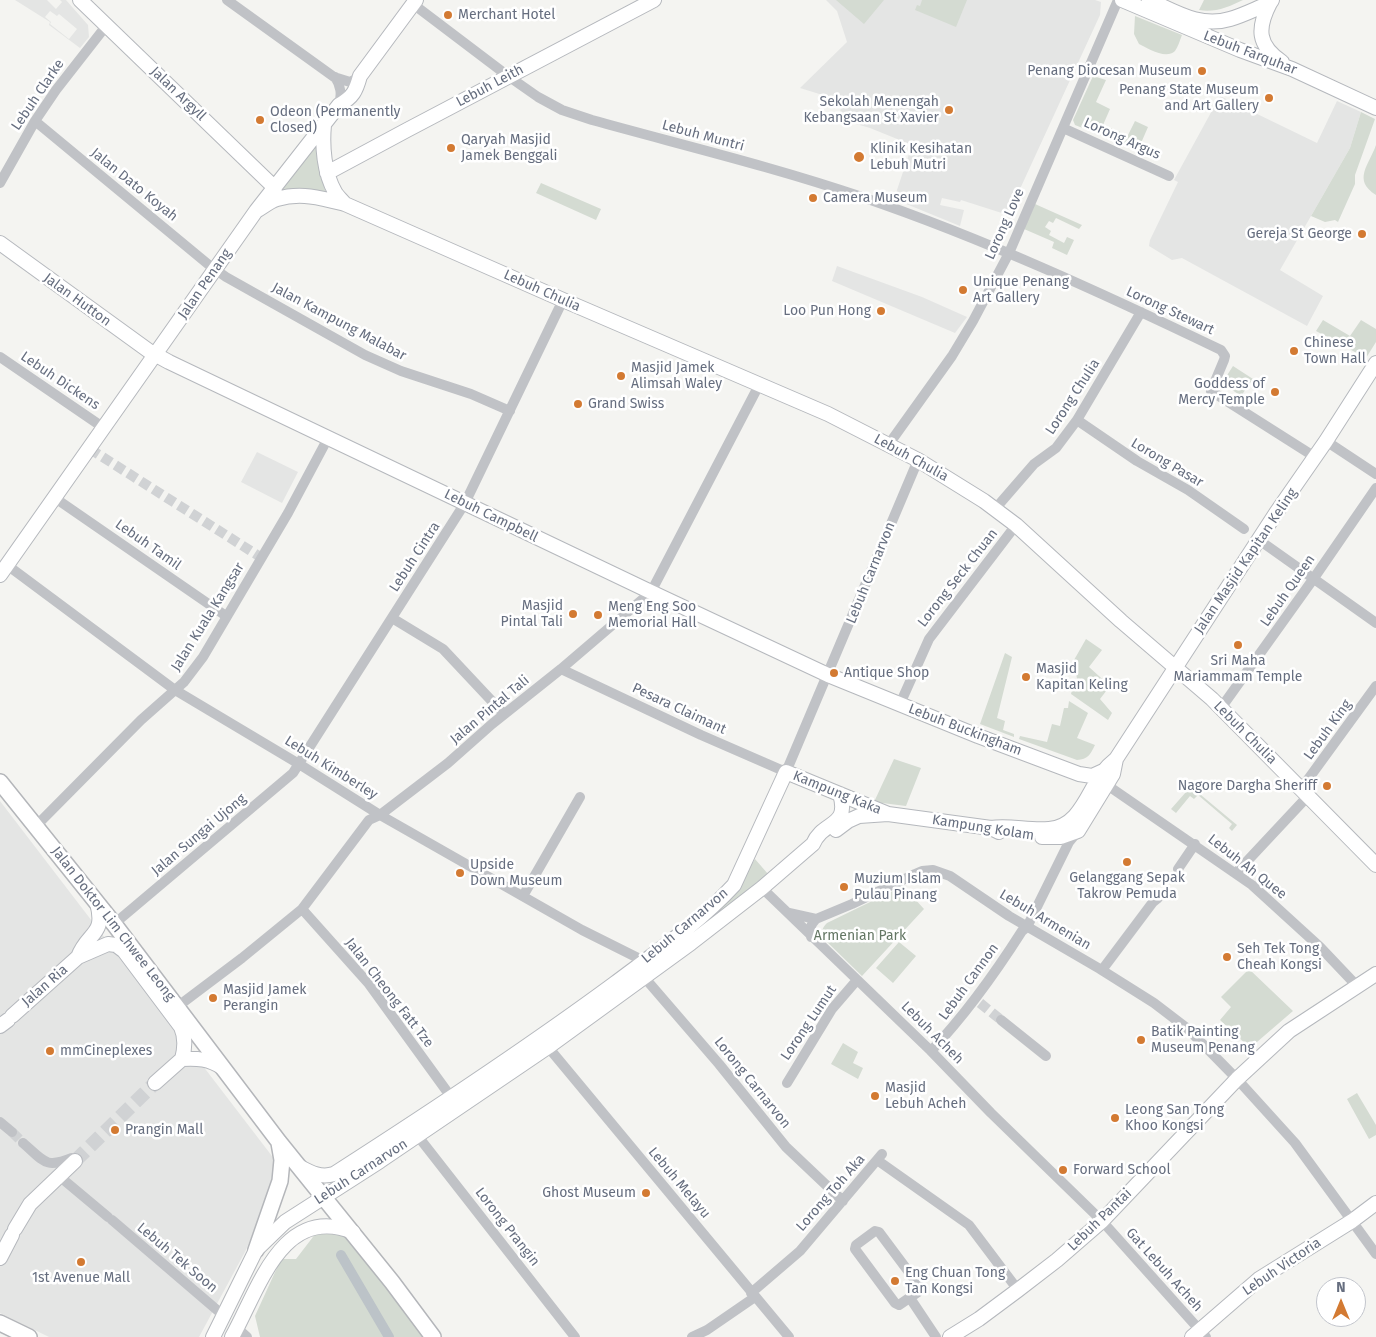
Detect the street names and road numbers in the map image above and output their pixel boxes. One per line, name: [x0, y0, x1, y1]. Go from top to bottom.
street label: Lebuh Farquhar: [1201, 27, 1299, 79]
street label: Lebuh Clarke: [8, 56, 68, 134]
street label: Lebuh Leith: [453, 61, 527, 111]
street label: Jalan Argyll: [147, 63, 209, 125]
street label: Lorong Argus: [1081, 115, 1163, 163]
street label: Lebuh Muntri: [660, 117, 746, 155]
street label: Jalan Dato Koyah: [87, 145, 181, 225]
street label: Lorong Love: [982, 186, 1028, 262]
street label: Jalan Penang: [175, 246, 235, 322]
street label: Lebuh Chulia: [501, 267, 583, 315]
street label: Jalan Hutton: [40, 270, 114, 330]
street label: Jalan Kampung Malabar: [269, 279, 409, 365]
street label: Lorong Stewart: [1123, 283, 1217, 339]
street label: Lebuh Dickens: [17, 348, 103, 414]
street label: Lorong Chulia: [1042, 356, 1104, 438]
street label: Lebuh Chulia: [871, 431, 951, 485]
street label: Lorong Pasar: [1128, 435, 1206, 491]
street label: Jalan Masjid Kapitan Keling: [1191, 485, 1301, 637]
street label: Lebuh Campbell: [441, 486, 541, 546]
street label: Lebuh Tamil: [112, 516, 184, 574]
street label: Lebuh Cintra: [386, 519, 444, 595]
street label: Lebuh Carnarvon: [843, 520, 899, 626]
street label: Lorong Seck Chuan: [914, 526, 1002, 630]
street label: Lebuh Queen: [1257, 552, 1319, 630]
street label: Jalan Kuala Kangsar: [168, 560, 248, 674]
street label: Jalan Pintal Tali: [447, 672, 533, 748]
street label: Pesara Claimant: [629, 680, 729, 738]
street label: Lebuh King: [1301, 697, 1355, 763]
street label: Lebuh Chulia: [1210, 698, 1280, 768]
street label: Lebuh Buckingham: [906, 701, 1024, 759]
street label: Lebuh Kimberley: [281, 733, 381, 803]
street label: Kampung Kaka: [790, 768, 884, 818]
street label: Jalan Sungai Ujong: [148, 791, 250, 879]
street label: Kampung Kolam: [931, 812, 1035, 844]
street label: Lebuh Ah Quee: [1204, 831, 1290, 903]
street label: Jalan Doktor Lim Chwee Leong: [48, 843, 178, 1005]
street label: Lebuh Carnarvon: [638, 885, 732, 967]
street label: Lebuh Armenian: [996, 886, 1094, 954]
street label: Jalan Cheong Fatt Tze: [341, 935, 437, 1051]
street label: Lebuh Cannon: [936, 940, 1002, 1024]
street label: Jalan Ria: [19, 962, 71, 1010]
street label: Lorong Lumut: [778, 982, 840, 1064]
street label: Lebuh Acheh: [897, 998, 967, 1068]
street label: Lorong Carnarvon: [710, 1034, 794, 1132]
street label: Lebuh Carnarvon: [311, 1136, 411, 1208]
street label: Lebuh Melayu: [644, 1144, 714, 1222]
street label: Lorong Toh Aka: [793, 1151, 869, 1235]
street label: Lorong Prangin: [471, 1184, 543, 1270]
street label: Lebuh Pantai: [1065, 1185, 1135, 1255]
street label: Lebuh Tek Soon: [133, 1219, 221, 1297]
street label: Gat Lebuh Acheh: [1122, 1225, 1206, 1315]
street label: Lebuh Victoria: [1240, 1235, 1324, 1299]

